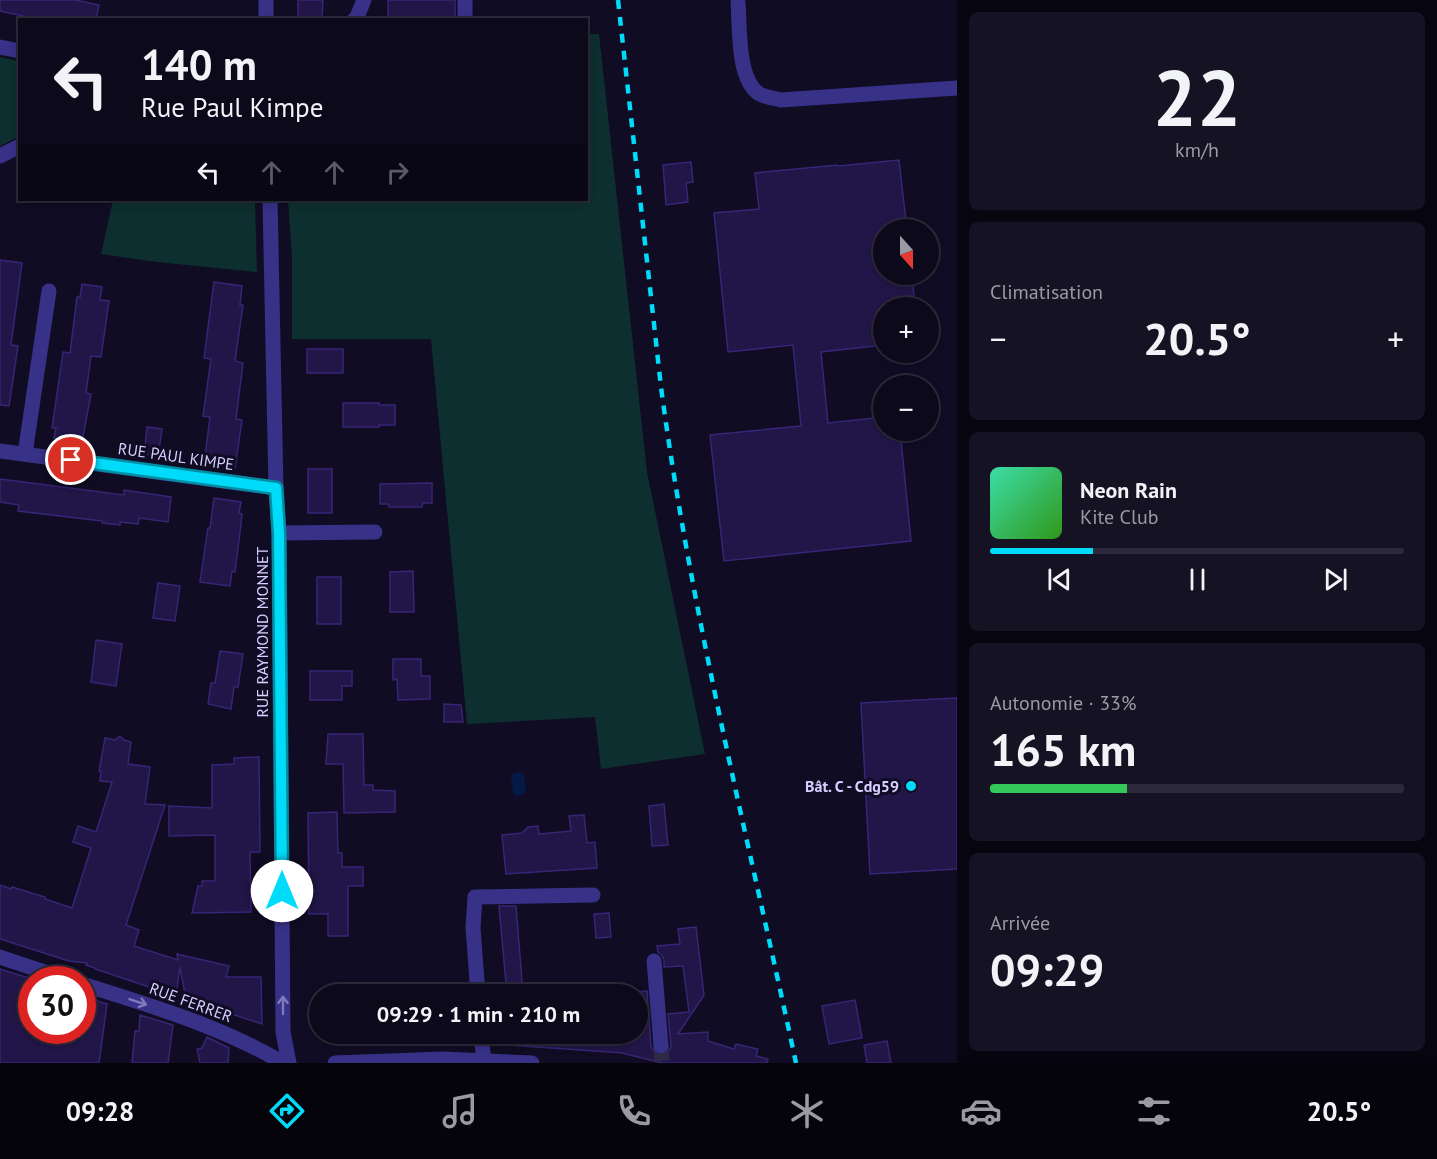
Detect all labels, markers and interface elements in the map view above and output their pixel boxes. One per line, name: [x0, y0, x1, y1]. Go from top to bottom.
text: 140 m: [141, 37, 257, 92]
icon: left: [42, 42, 120, 120]
text: 22: [1153, 47, 1241, 148]
text: Rue Paul Kimpe: [141, 90, 323, 124]
text: km/h: [1175, 137, 1219, 163]
icon: left: [192, 156, 225, 189]
icon: ahead: [255, 156, 288, 189]
icon: ahead: [318, 156, 351, 189]
icon: right: [381, 156, 414, 189]
north arrow: [873, 219, 939, 285]
map controls: [873, 219, 939, 441]
text: Climatisation: [990, 279, 1103, 305]
button: +: [873, 297, 939, 363]
text: 20.5°: [1143, 309, 1251, 367]
text: −: [990, 317, 1007, 360]
text: +: [1387, 317, 1404, 360]
button: −: [873, 375, 939, 441]
pin: [45, 434, 96, 485]
street label: RUE PAUL KIMPE: [117, 438, 235, 474]
icon: arrive: [54, 443, 87, 476]
text: Neon Rain: [1080, 476, 1177, 504]
text: Kite Club: [1080, 504, 1158, 530]
street label: RUE RAYMOND MONNET: [252, 546, 272, 717]
icon: previous: [1043, 563, 1076, 596]
icon: pause: [1181, 563, 1214, 596]
icon: next: [1319, 563, 1352, 596]
text: Autonomie · 33%: [990, 690, 1136, 716]
text: 165 km: [990, 720, 1136, 778]
place label: Bât. C - Cdg59: [805, 776, 899, 796]
marker: Bât. C - Cdg59: [904, 779, 918, 793]
position arrow: [250, 859, 314, 923]
text: Arrivée: [990, 910, 1050, 936]
text: 09:29: [990, 940, 1104, 998]
speed limit sign: 30: [18, 966, 96, 1044]
street label: RUE FERRER: [147, 978, 235, 1026]
one-way arrow: [277, 996, 289, 1016]
one-way arrow: [128, 997, 147, 1008]
text: 09:29 · 1 min · 210 m: [377, 1000, 580, 1028]
icon: directions: [266, 1090, 308, 1132]
icon: music: [439, 1090, 481, 1132]
icon: phone: [613, 1090, 655, 1132]
icon: climate: [786, 1090, 828, 1132]
icon: car: [960, 1090, 1002, 1132]
icon: filters: [1133, 1090, 1175, 1132]
text: 09:28: [66, 1094, 134, 1128]
text: 20.5°: [1307, 1094, 1371, 1128]

